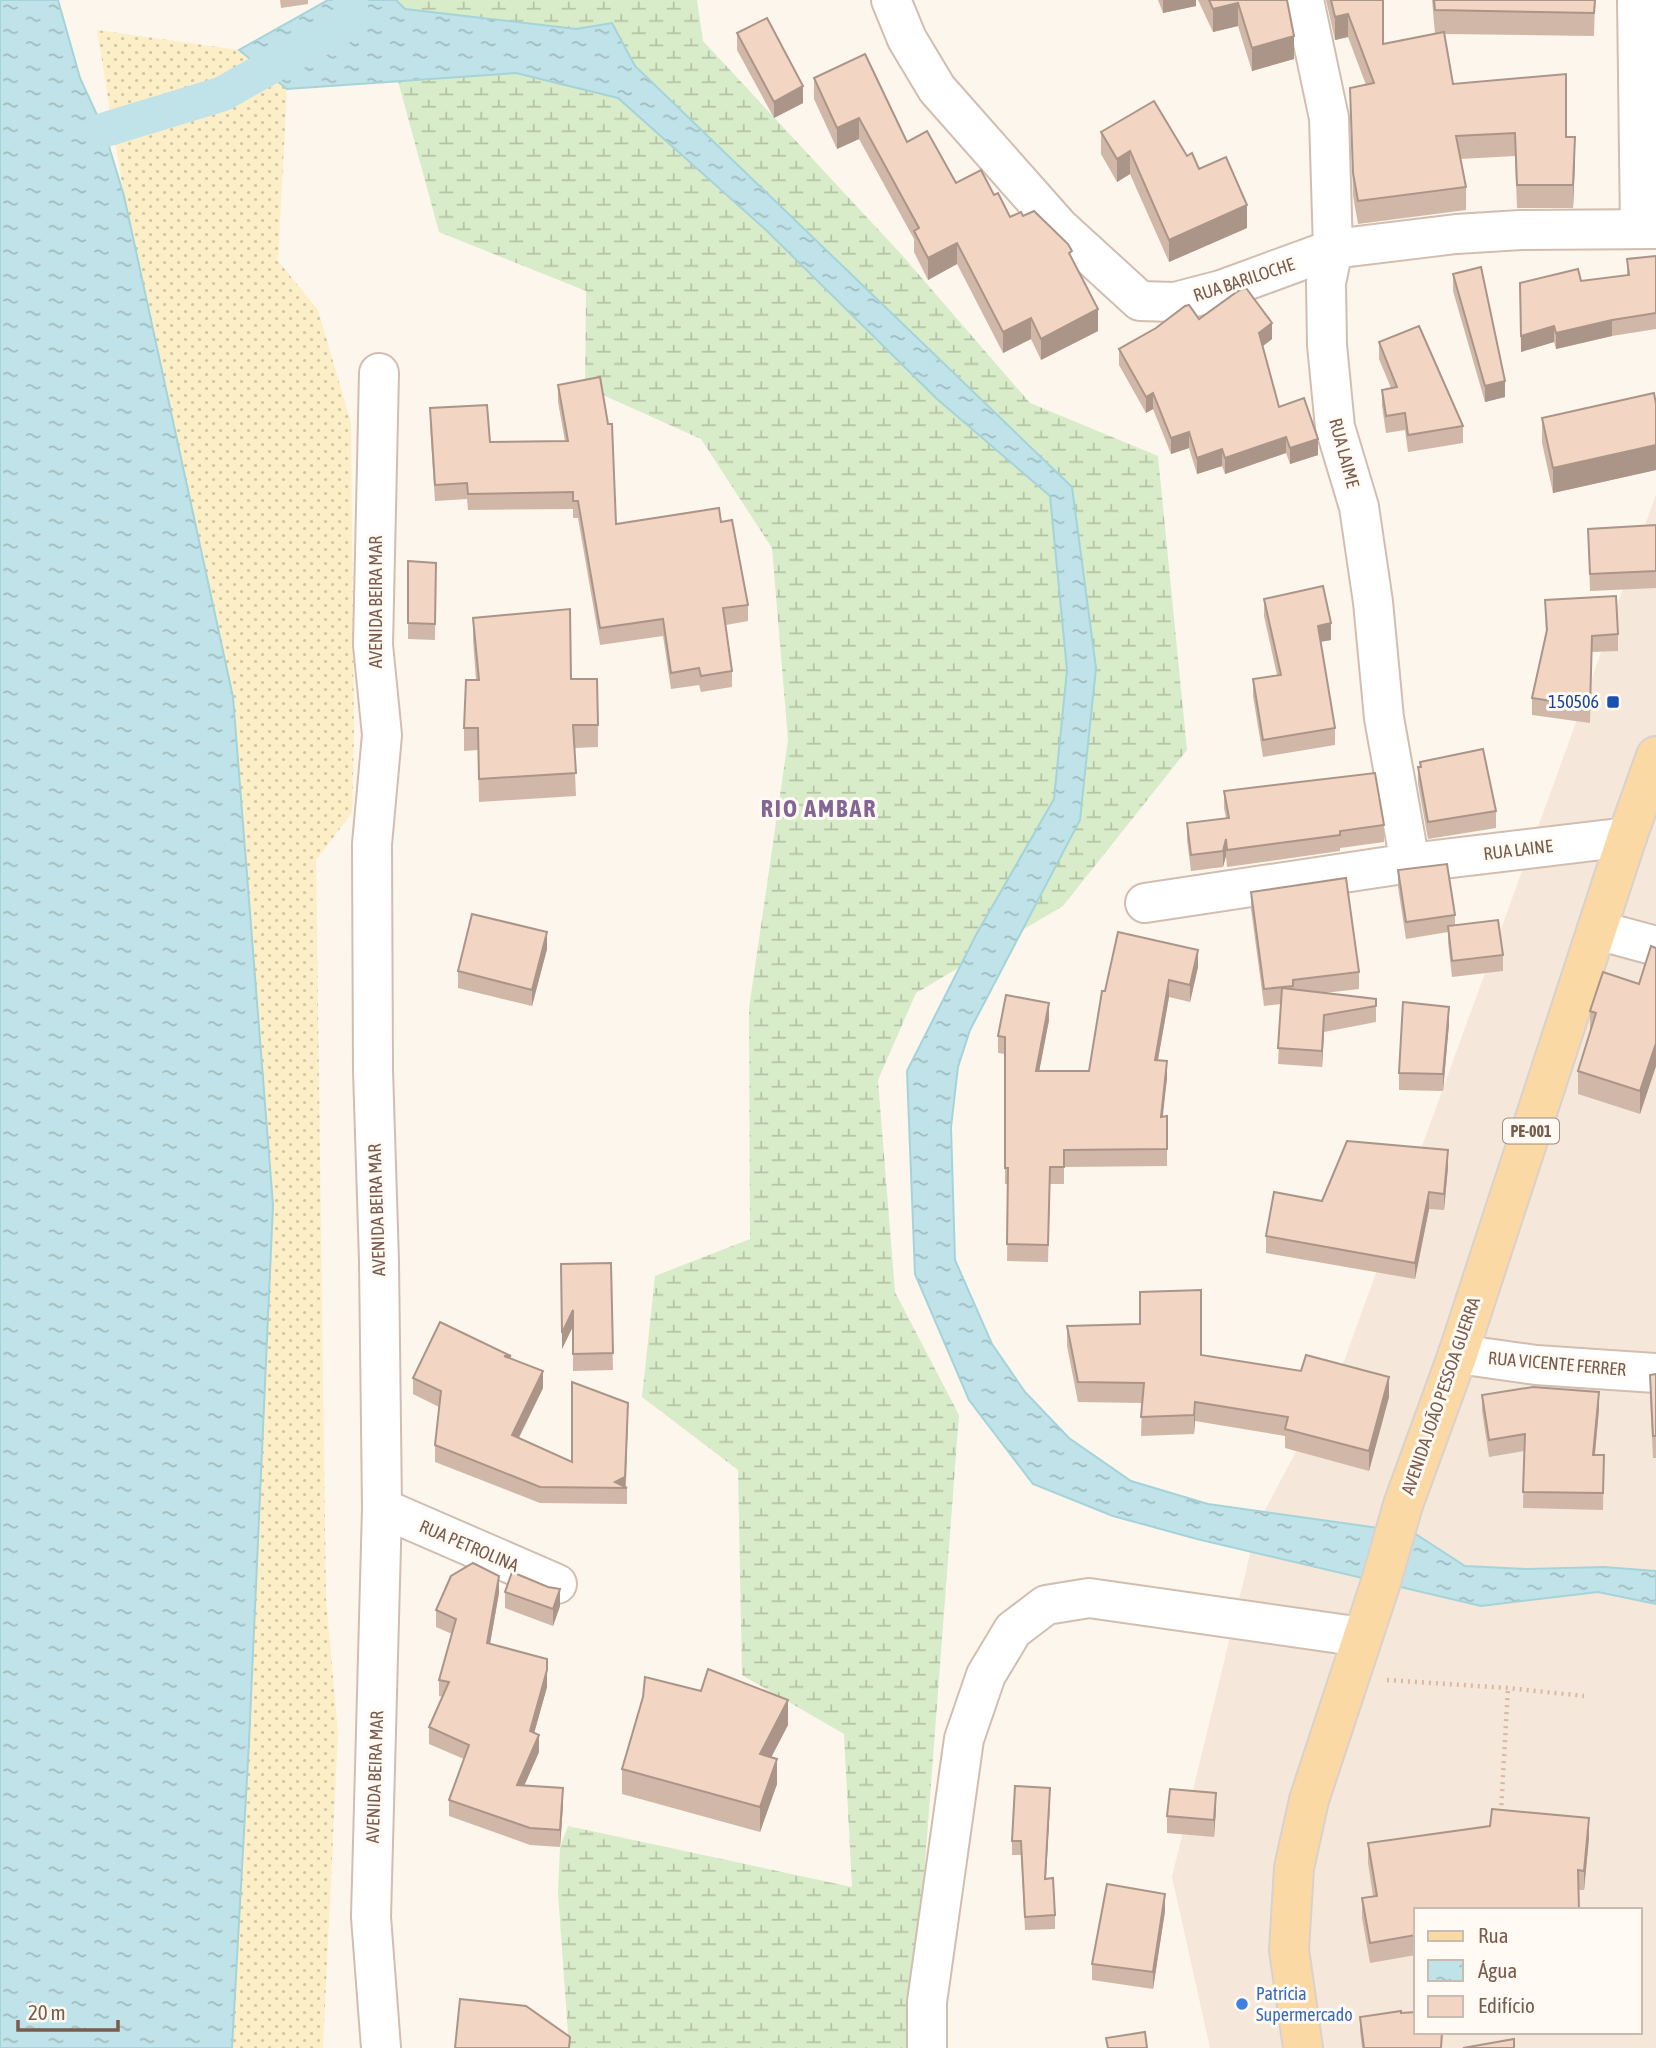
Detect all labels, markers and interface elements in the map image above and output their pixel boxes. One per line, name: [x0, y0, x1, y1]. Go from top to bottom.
street label: RUA BARILOCHE: [1191, 253, 1297, 306]
street label: RUA LAIME: [1325, 416, 1364, 490]
street label: AVENIDA BEIRA MAR: [365, 536, 386, 668]
place label: 150506: [1548, 691, 1599, 712]
marker: 150506: [1605, 694, 1621, 710]
district label: RIO AMBAR: [761, 795, 877, 822]
street label: RUA LAINE: [1482, 835, 1554, 864]
road number: PE-001: [1503, 1119, 1559, 1144]
street label: AVENIDA BEIRA MAR: [364, 1143, 389, 1277]
street label: AVENIDA JOÃO PESSOA GUERRA: [1397, 1294, 1484, 1497]
street label: RUA VICENTE FERRER: [1487, 1347, 1627, 1380]
street label: RUA PETROLINA: [416, 1515, 522, 1576]
street label: AVENIDA BEIRA MAR: [362, 1710, 387, 1844]
legend: [1414, 1908, 1642, 2034]
text: Rua: [1478, 1923, 1508, 1947]
text: Água: [1478, 1958, 1517, 1982]
place label: Patrícia Supermercado: [1256, 1983, 1353, 2025]
scale bar: [18, 1988, 117, 2032]
text: Edifício: [1478, 1993, 1535, 2017]
marker: Patrícia Supermercado: [1234, 1996, 1250, 2012]
text: 20 m: [28, 2000, 66, 2024]

